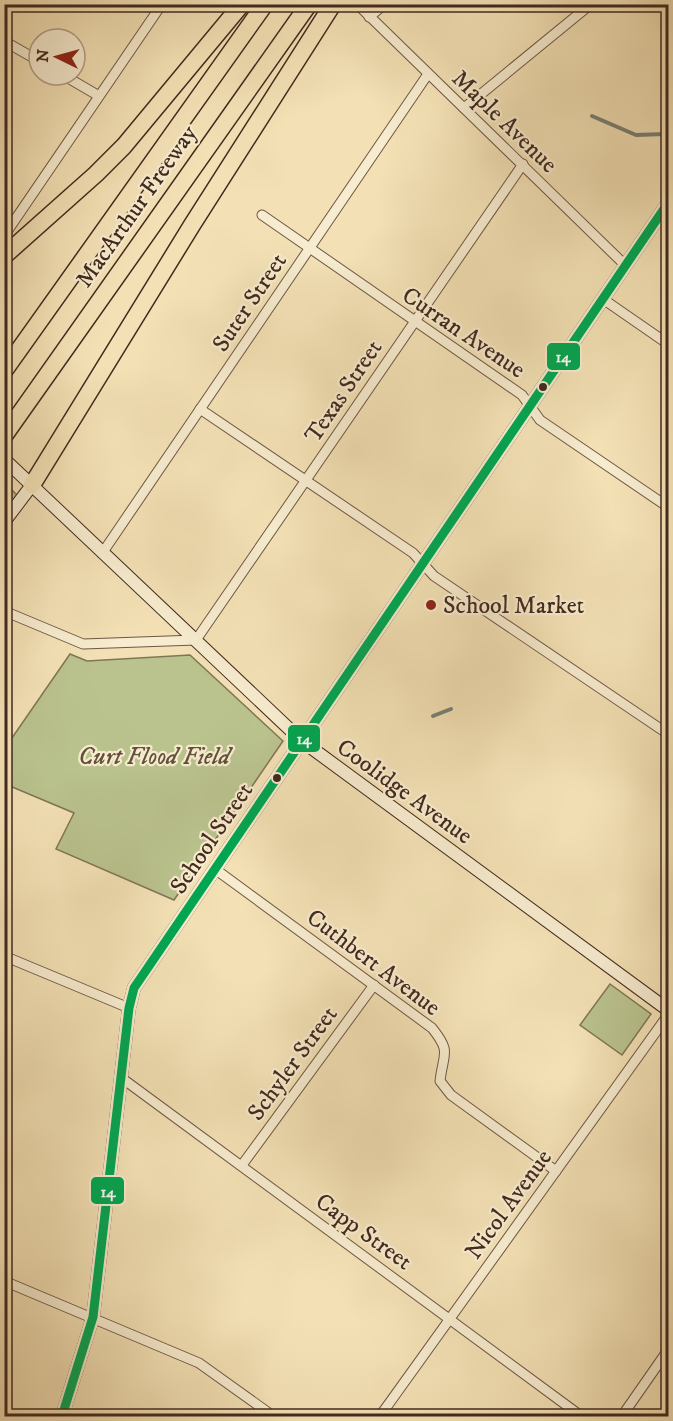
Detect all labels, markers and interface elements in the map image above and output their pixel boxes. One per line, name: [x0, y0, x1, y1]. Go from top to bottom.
north arrow: [27, 27, 87, 87]
text: N: [33, 48, 54, 63]
street label: Maple Avenue: [445, 64, 563, 180]
street label: MacArthur Freeway: [70, 119, 204, 294]
street label: Suter Street: [206, 247, 294, 358]
street label: Curran Avenue: [396, 281, 531, 385]
street label: Texas Street: [299, 334, 389, 449]
line badge: 14: [546, 342, 581, 371]
text: 14: [555, 347, 571, 367]
unlabelled marker: [537, 381, 549, 393]
place label: School Market: [443, 591, 585, 621]
marker: School Market: [424, 598, 438, 612]
line badge: 14: [287, 724, 321, 753]
text: 14: [296, 729, 312, 749]
street label: Coolidge Avenue: [331, 732, 478, 851]
park label: Curt Flood Field: [78, 742, 233, 772]
unlabelled marker: [271, 772, 283, 784]
street label: School Street: [164, 777, 260, 900]
street label: Cuthbert Avenue: [300, 903, 446, 1023]
street label: Schyler Street: [241, 1000, 345, 1127]
street label: Nicol Avenue: [459, 1144, 559, 1265]
line badge: 14: [90, 1176, 125, 1205]
text: 14: [100, 1182, 116, 1202]
street label: Capp Street: [309, 1187, 418, 1277]

